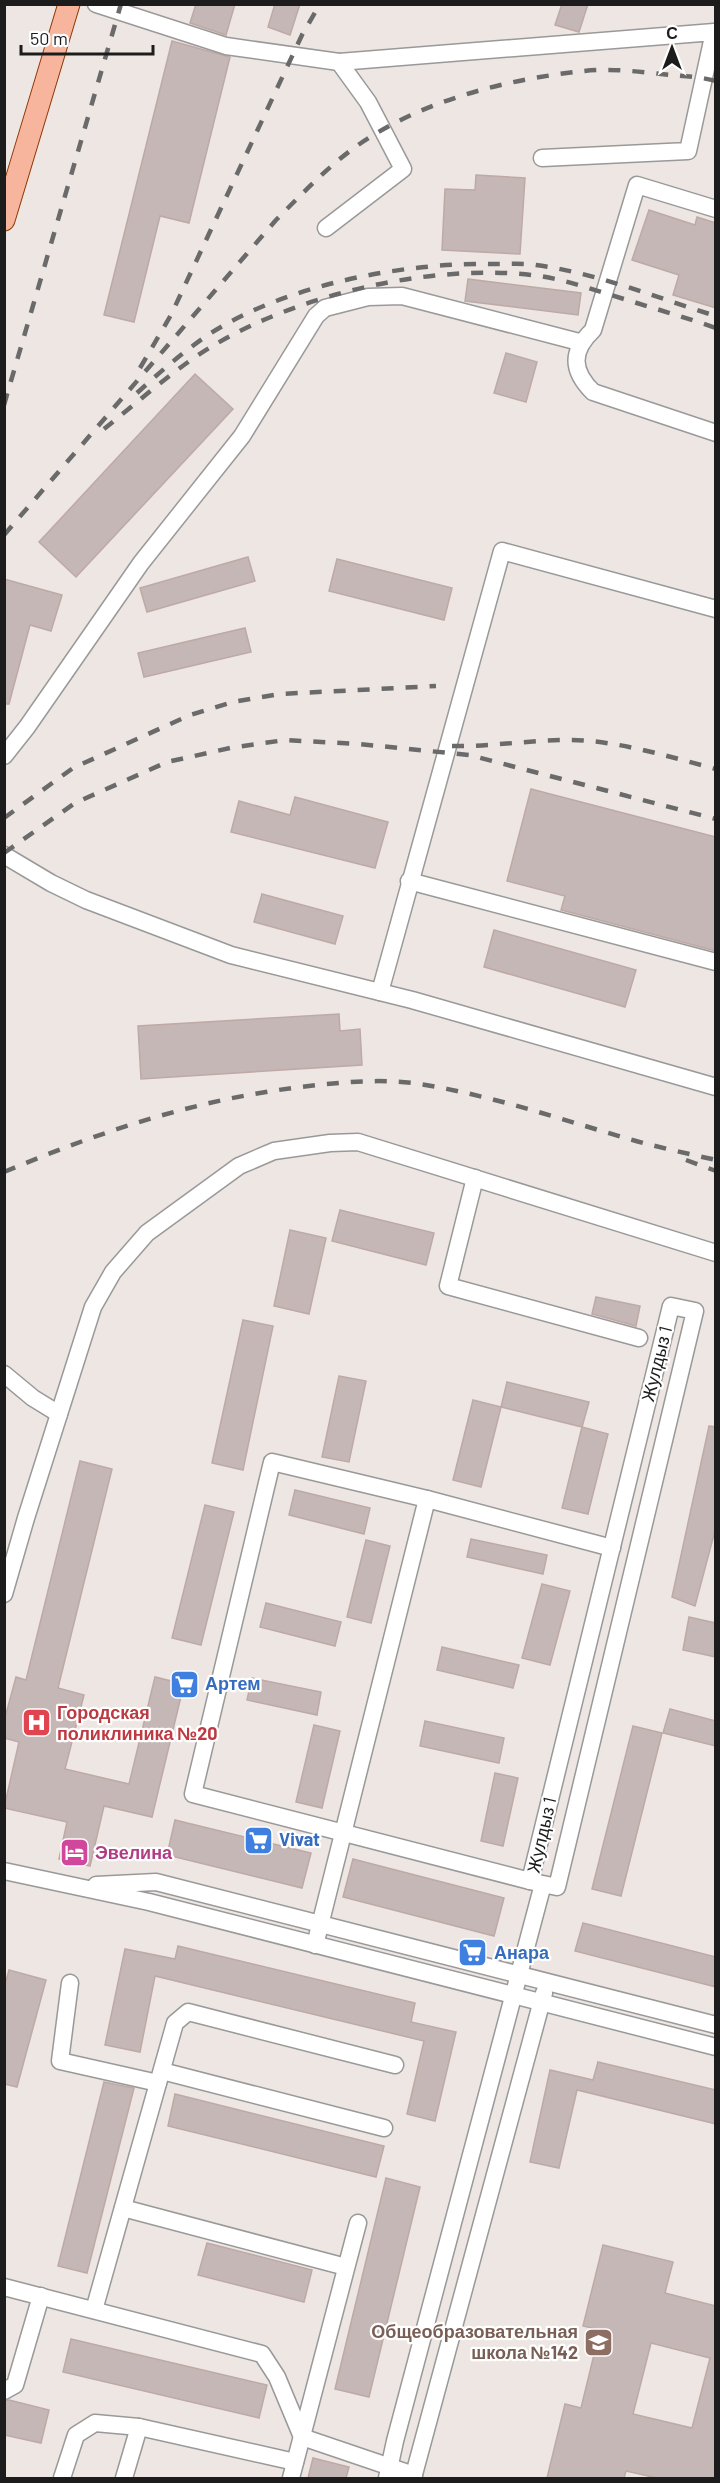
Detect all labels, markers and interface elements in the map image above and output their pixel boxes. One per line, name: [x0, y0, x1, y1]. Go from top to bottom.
scale bar: [21, 18, 153, 56]
north arrow: [642, 18, 702, 78]
text: С: [666, 23, 678, 42]
text: 50 m: [30, 27, 68, 49]
street label: Жулдыз 1: [636, 1324, 676, 1404]
supermarket icon: Артем: [168, 1668, 200, 1700]
place label: Артем: [205, 1672, 261, 1694]
place label: Городская поликлиника №20: [57, 1701, 218, 1744]
hospital icon: Городская поликлиника №20: [20, 1707, 52, 1739]
street label: Жулдыз 1: [522, 1795, 560, 1875]
supermarket icon: Vivat: [242, 1824, 274, 1856]
place label: Vivat: [279, 1828, 320, 1850]
hotel icon: Эвелина: [58, 1837, 90, 1869]
place label: Эвелина: [95, 1841, 173, 1863]
supermarket icon: Анара: [457, 1937, 489, 1969]
place label: Анара: [494, 1941, 550, 1963]
place label: Общеобразовательная школа №142: [371, 2320, 578, 2363]
school or university icon: Общеобразовательная школа №142: [583, 2326, 615, 2358]

